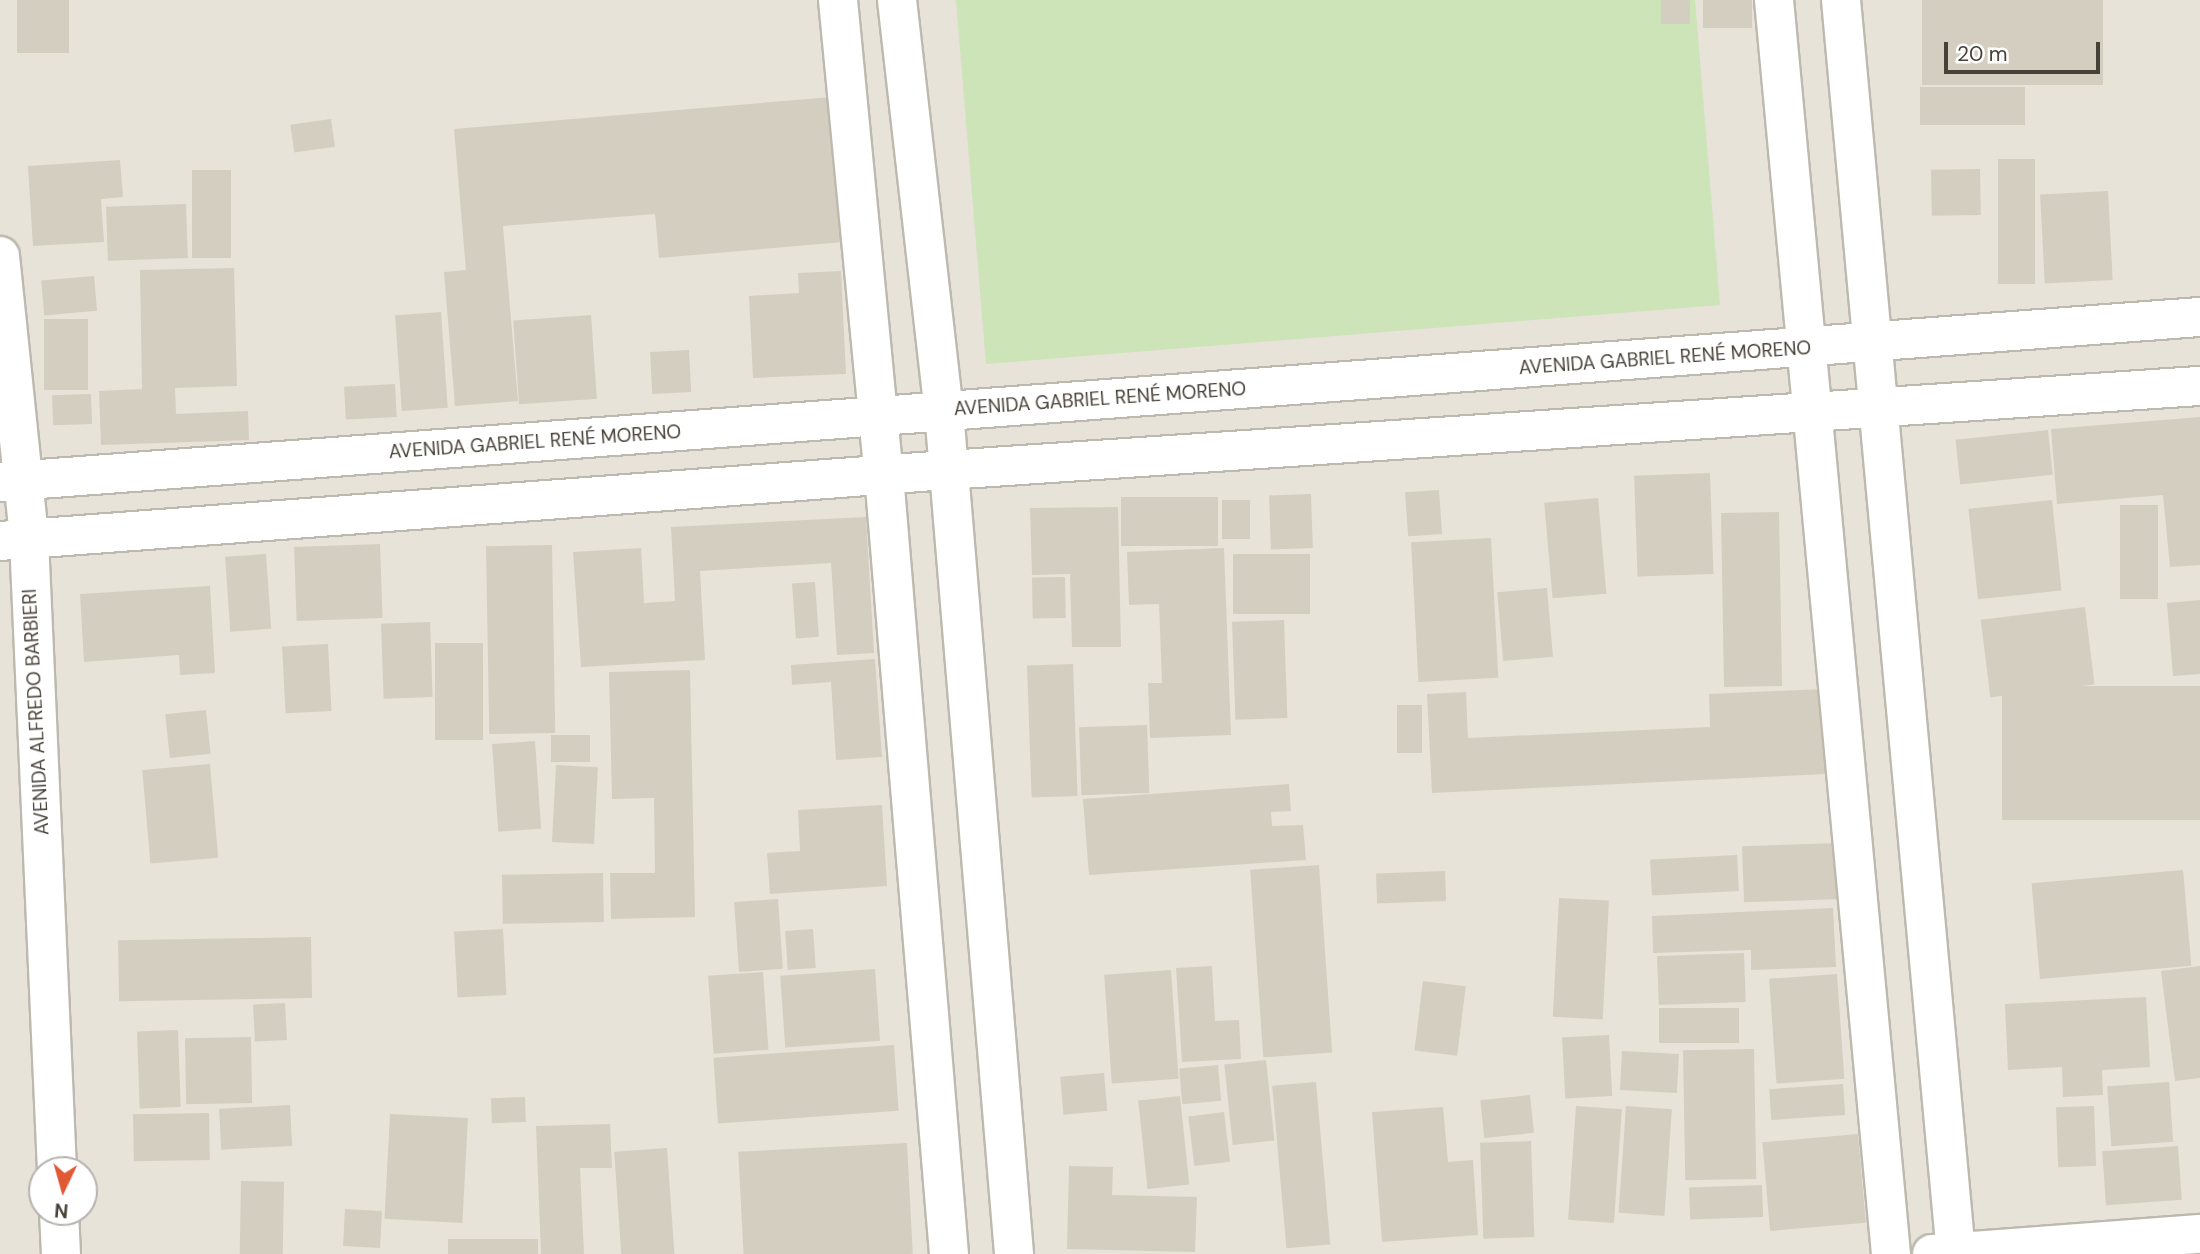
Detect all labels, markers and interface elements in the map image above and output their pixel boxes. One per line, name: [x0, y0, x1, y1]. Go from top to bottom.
scale bar: [1948, 28, 2104, 72]
text: 20 m: [1957, 40, 2008, 68]
street label: AVENIDA GABRIEL RENÉ MORENO: [1518, 336, 1812, 380]
street label: AVENIDA GABRIEL RENÉ MORENO: [953, 377, 1247, 421]
street label: AVENIDA GABRIEL RENÉ MORENO: [388, 420, 682, 464]
street label: AVENIDA ALFREDO BARBIERI: [18, 588, 54, 836]
north arrow: [28, 1156, 98, 1226]
text: N: [53, 1197, 69, 1223]

